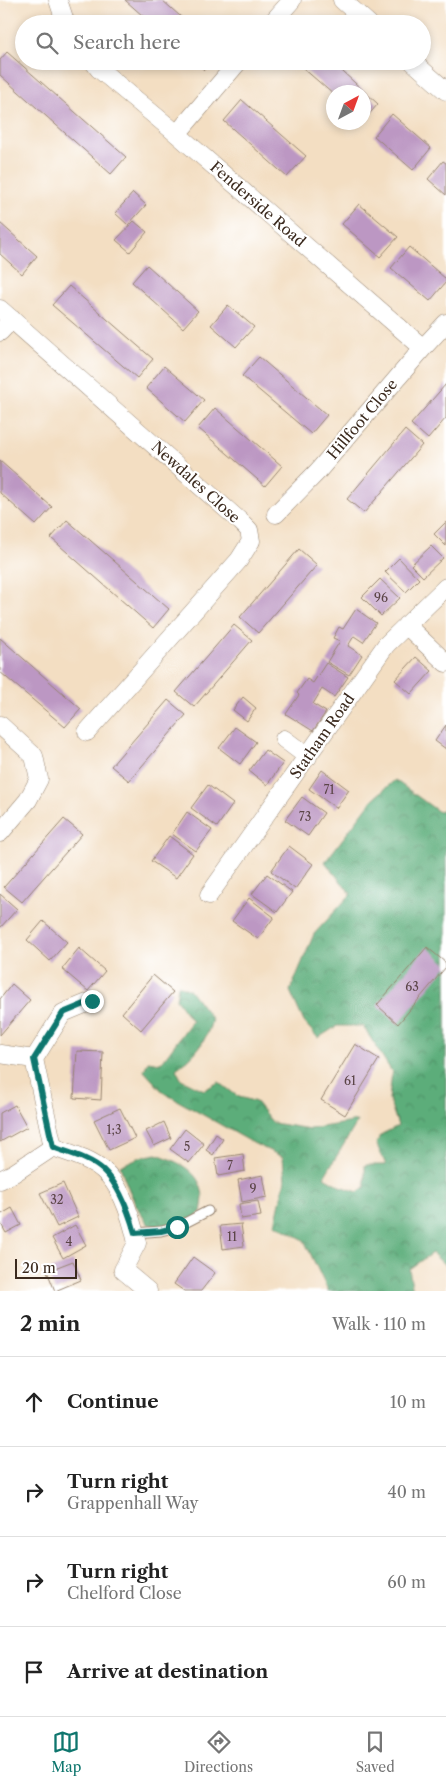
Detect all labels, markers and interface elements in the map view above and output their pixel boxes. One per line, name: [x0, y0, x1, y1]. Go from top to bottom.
search box: [15, 15, 431, 70]
icon: search: [33, 29, 61, 57]
text: Search here: [73, 31, 181, 54]
north arrow: [326, 85, 371, 130]
street label: Fenderside Road: [206, 157, 310, 251]
street label: Hillfoot Close: [323, 375, 401, 463]
street label: Newdales Close: [148, 437, 244, 527]
house number: 96: [374, 590, 388, 605]
street label: Statham Road: [286, 690, 358, 782]
house number: 71: [324, 782, 334, 797]
house number: 73: [299, 809, 311, 824]
house number: 63: [405, 979, 419, 994]
route end: [81, 990, 104, 1013]
house number: 61: [344, 1073, 356, 1088]
house number: 1;3: [106, 1122, 122, 1137]
house number: 5: [184, 1139, 190, 1154]
house number: 7: [227, 1158, 233, 1173]
house number: 9: [249, 1181, 257, 1196]
house number: 32: [50, 1192, 64, 1207]
route start: [166, 1216, 189, 1239]
house number: 11: [227, 1229, 237, 1244]
house number: 4: [66, 1234, 73, 1249]
scale bar: [15, 1256, 78, 1279]
text: 20 m: [22, 1259, 56, 1277]
text: 2 min: [20, 1311, 80, 1336]
text: Walk · 110 m: [332, 1314, 426, 1334]
icon: ahead: [20, 1388, 48, 1416]
text: Continue: [67, 1390, 159, 1413]
text: 10 m: [390, 1392, 426, 1412]
text: Turn right: [67, 1470, 168, 1493]
icon: right: [20, 1478, 48, 1506]
text: 40 m: [387, 1482, 426, 1502]
text: Grappenhall Way: [67, 1493, 198, 1513]
text: Turn right: [67, 1560, 168, 1583]
icon: right: [20, 1568, 48, 1596]
text: 60 m: [387, 1572, 426, 1592]
text: Chelford Close: [67, 1583, 182, 1603]
icon: arrive: [20, 1658, 48, 1686]
text: Arrive at destination: [67, 1660, 268, 1683]
tab: Map: [51, 1728, 81, 1776]
tab: Directions: [184, 1728, 253, 1776]
tab: Saved: [356, 1728, 395, 1776]

